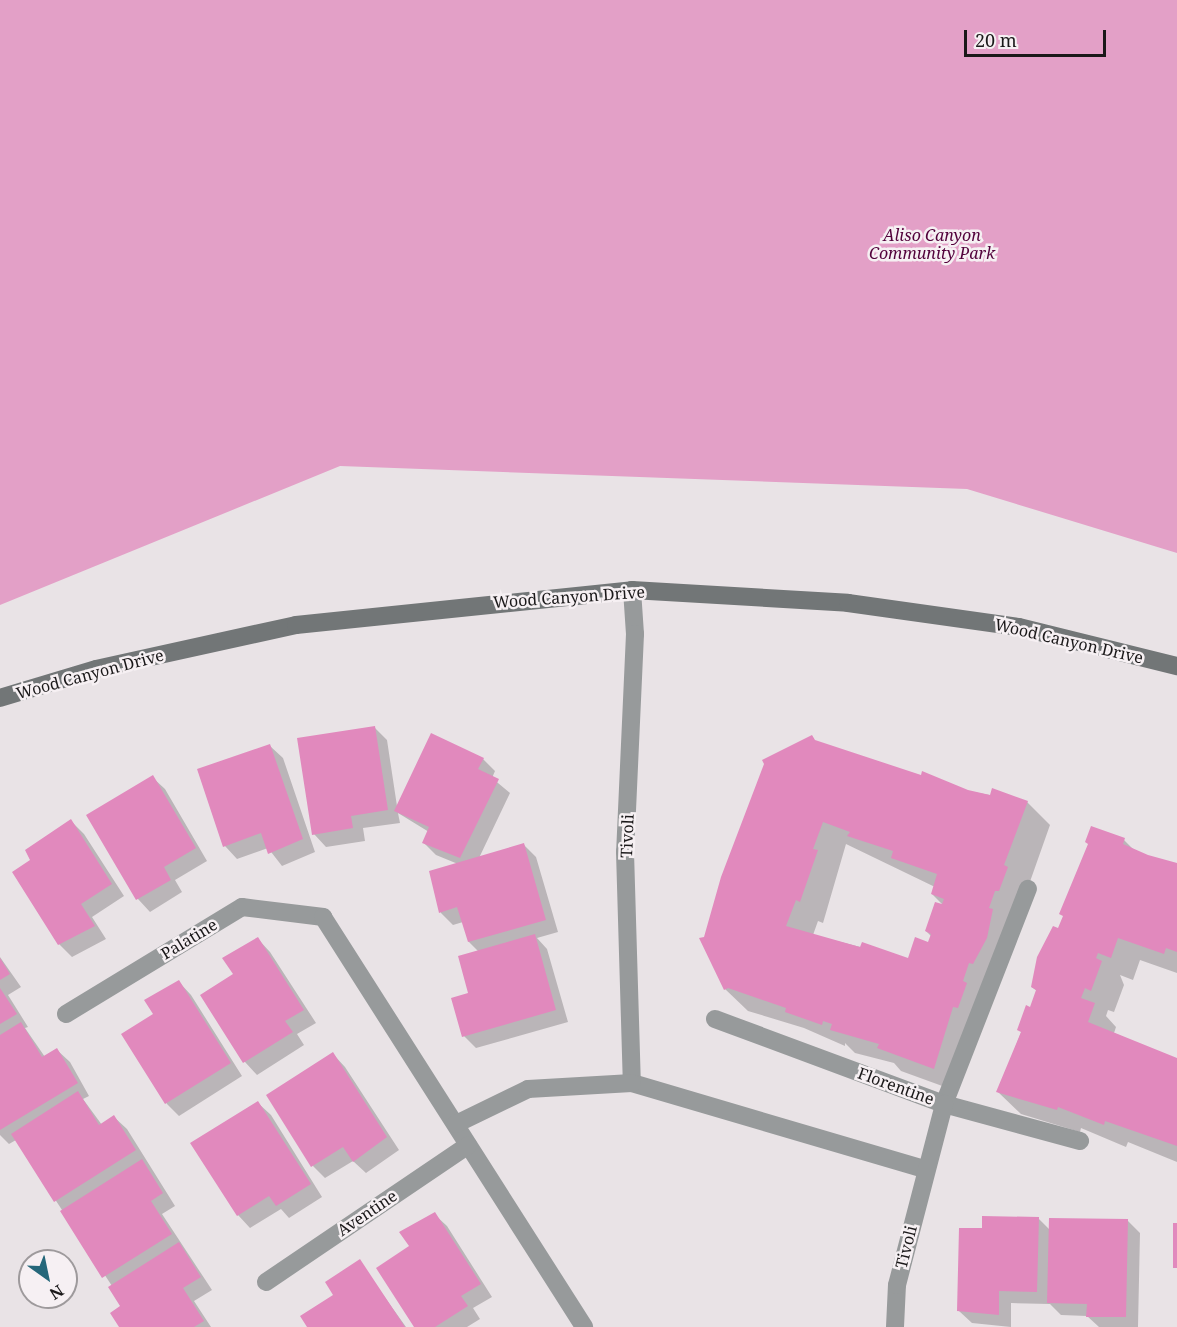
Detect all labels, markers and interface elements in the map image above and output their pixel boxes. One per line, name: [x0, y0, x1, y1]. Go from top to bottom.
scale bar: [967, 18, 1110, 56]
text: 20 m: [975, 28, 1017, 52]
park label: Aliso Canyon Community Park: [869, 225, 995, 263]
street label: Wood Canyon Drive: [493, 582, 645, 612]
street label: Wood Canyon Drive: [993, 615, 1145, 667]
street label: Wood Canyon Drive: [14, 645, 166, 703]
street label: Tivoli: [617, 814, 637, 858]
street label: Palatine: [157, 915, 221, 963]
street label: Florentine: [855, 1063, 937, 1109]
street label: Aventine: [333, 1186, 401, 1240]
street label: Tivoli: [891, 1224, 921, 1270]
north arrow: [18, 1249, 78, 1309]
text: N: [45, 1280, 68, 1305]

